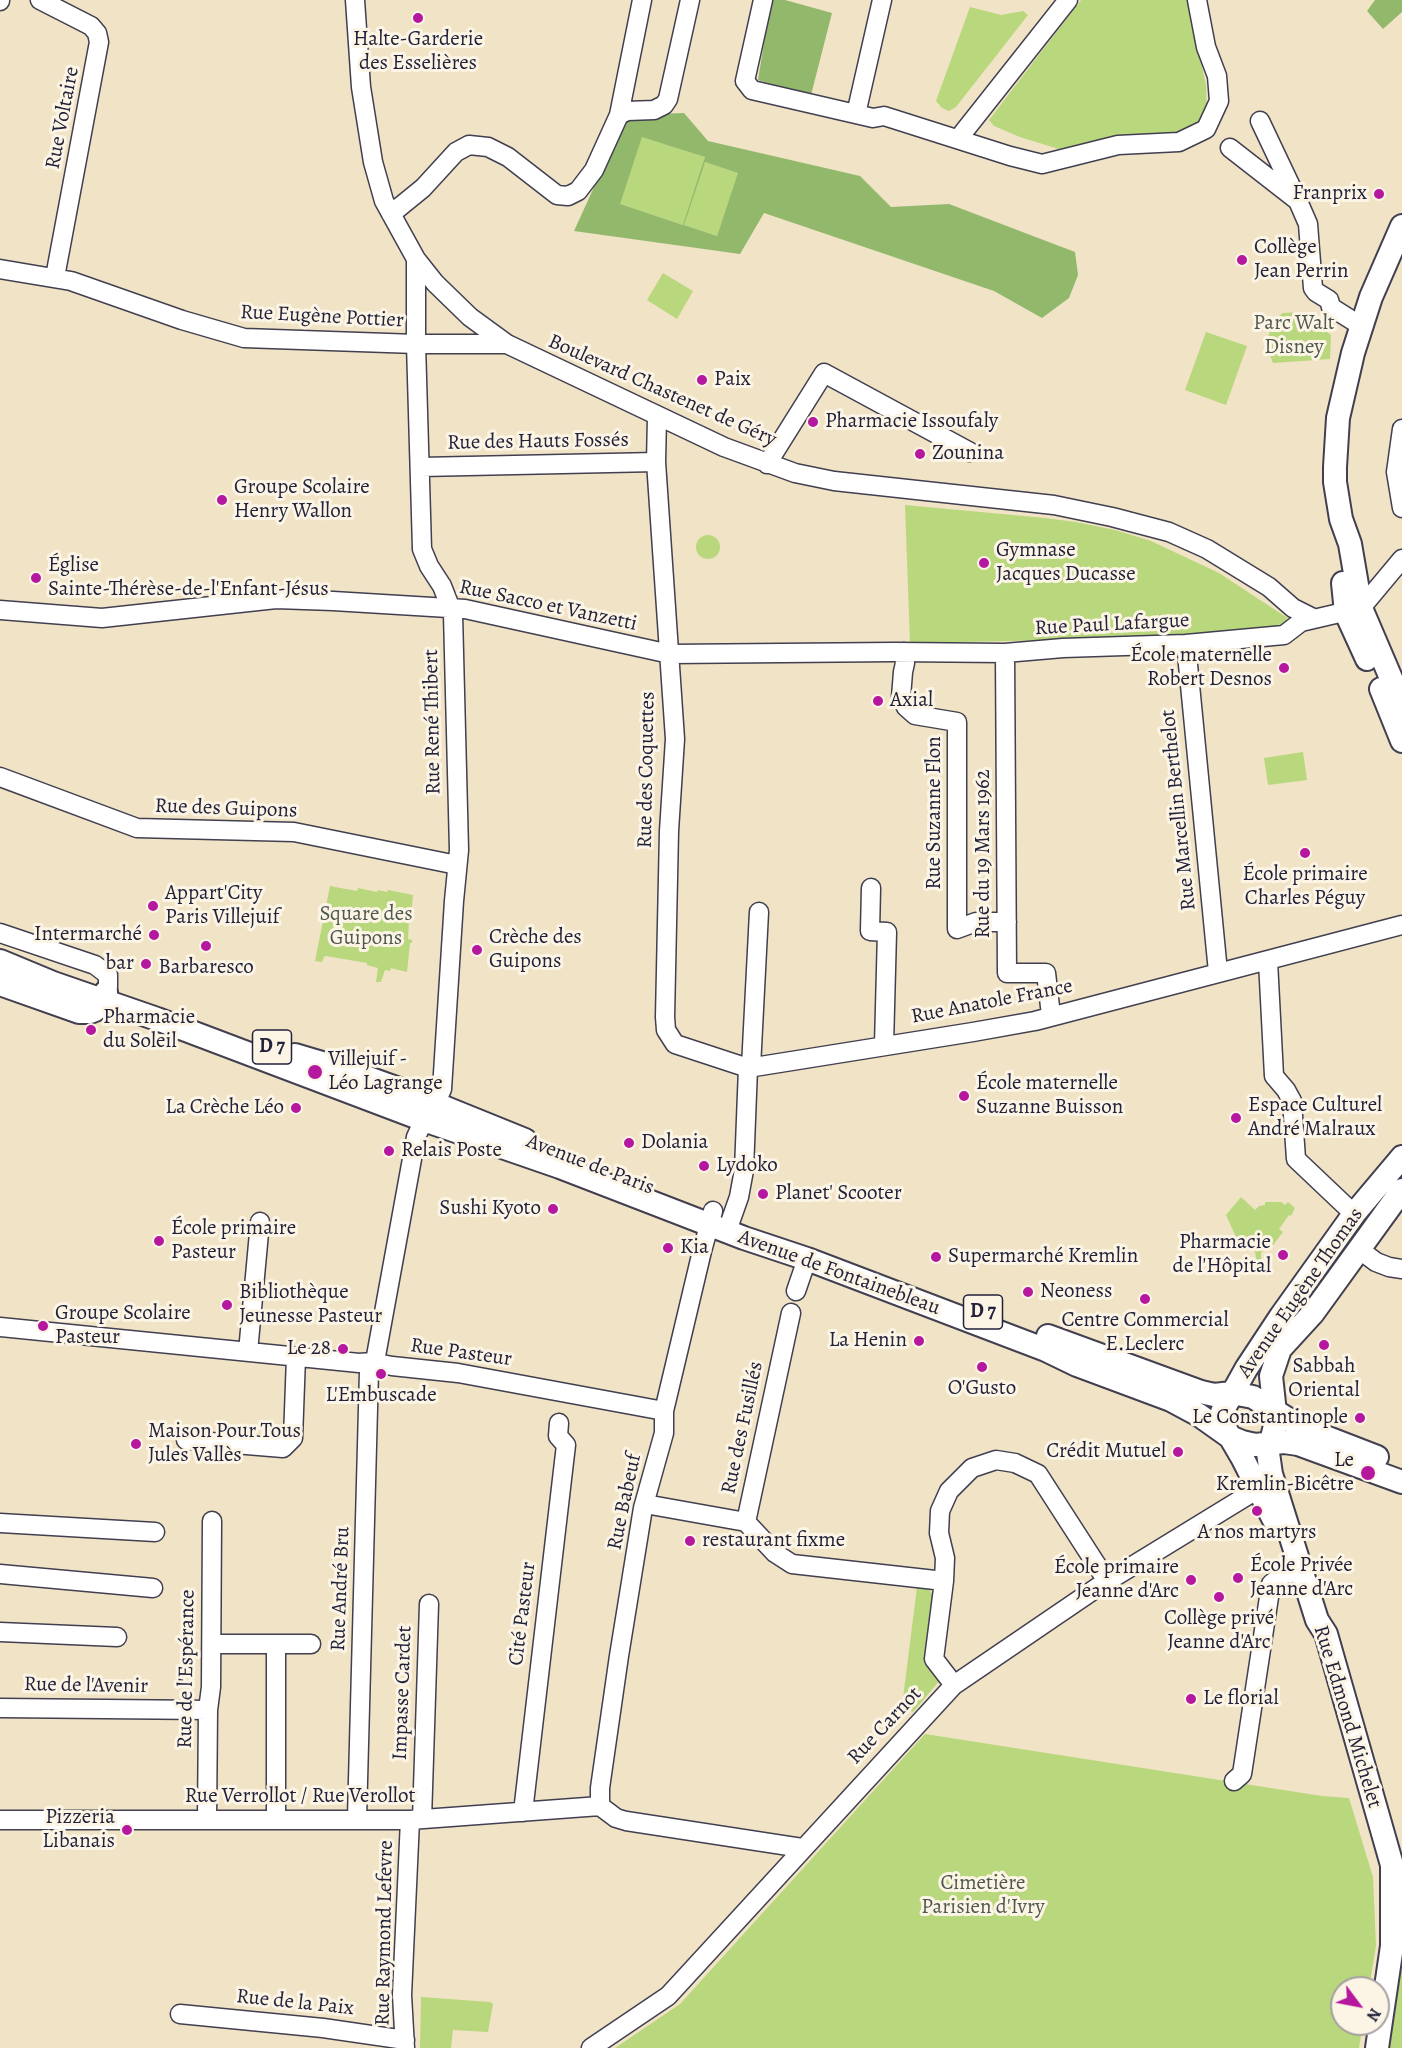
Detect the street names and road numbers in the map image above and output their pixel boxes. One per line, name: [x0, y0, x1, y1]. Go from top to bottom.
street label: Rue Voltaire: [41, 65, 85, 171]
street label: Rue Eugène Pottier: [240, 300, 404, 334]
street label: Boulevard Chastenet de Géry: [544, 329, 780, 453]
street label: Rue des Hauts Fossés: [447, 428, 629, 456]
street label: Rue Sacco et Vanzetti: [457, 575, 639, 637]
street label: Rue Paul Lafargue: [1034, 608, 1190, 642]
street label: Rue René Thibert: [419, 649, 447, 795]
street label: Rue des Coquettes: [633, 691, 661, 849]
street label: Rue Marcellin Berthelot: [1156, 708, 1202, 912]
street label: Rue Suzanne Flon: [922, 736, 948, 890]
street label: Rue du 19 Mars 1962: [971, 769, 997, 939]
street label: Rue des Guipons: [154, 794, 298, 824]
street label: Rue Anatole France: [909, 974, 1075, 1030]
road number: D 7: [252, 1030, 292, 1064]
street label: Avenue de Paris: [523, 1129, 657, 1201]
street label: Avenue Eugène Thomas: [1233, 1203, 1369, 1383]
street label: Avenue de Fontainebleau: [735, 1225, 943, 1321]
road number: D 7: [964, 1295, 1002, 1329]
street label: Rue Pasteur: [409, 1333, 513, 1373]
street label: Rue des Fusillés: [717, 1359, 769, 1497]
street label: Rue Babeuf: [603, 1452, 647, 1552]
street label: Rue André Bru: [326, 1526, 356, 1652]
street label: Cité Pasteur: [504, 1561, 542, 1667]
street label: Rue de l'Espérance: [173, 1589, 201, 1749]
street label: Rue Edmond Michelet: [1307, 1623, 1387, 1811]
street label: Impasse Cardet: [388, 1625, 418, 1761]
street label: Rue de l'Avenir: [24, 1672, 148, 1700]
street label: Rue Carnot: [843, 1682, 927, 1770]
street label: Rue Verrollot / Rue Verollot: [185, 1784, 415, 1810]
street label: Rue Raymond Lefevre: [371, 1840, 399, 2026]
street label: Rue de la Paix: [235, 1984, 355, 2022]

